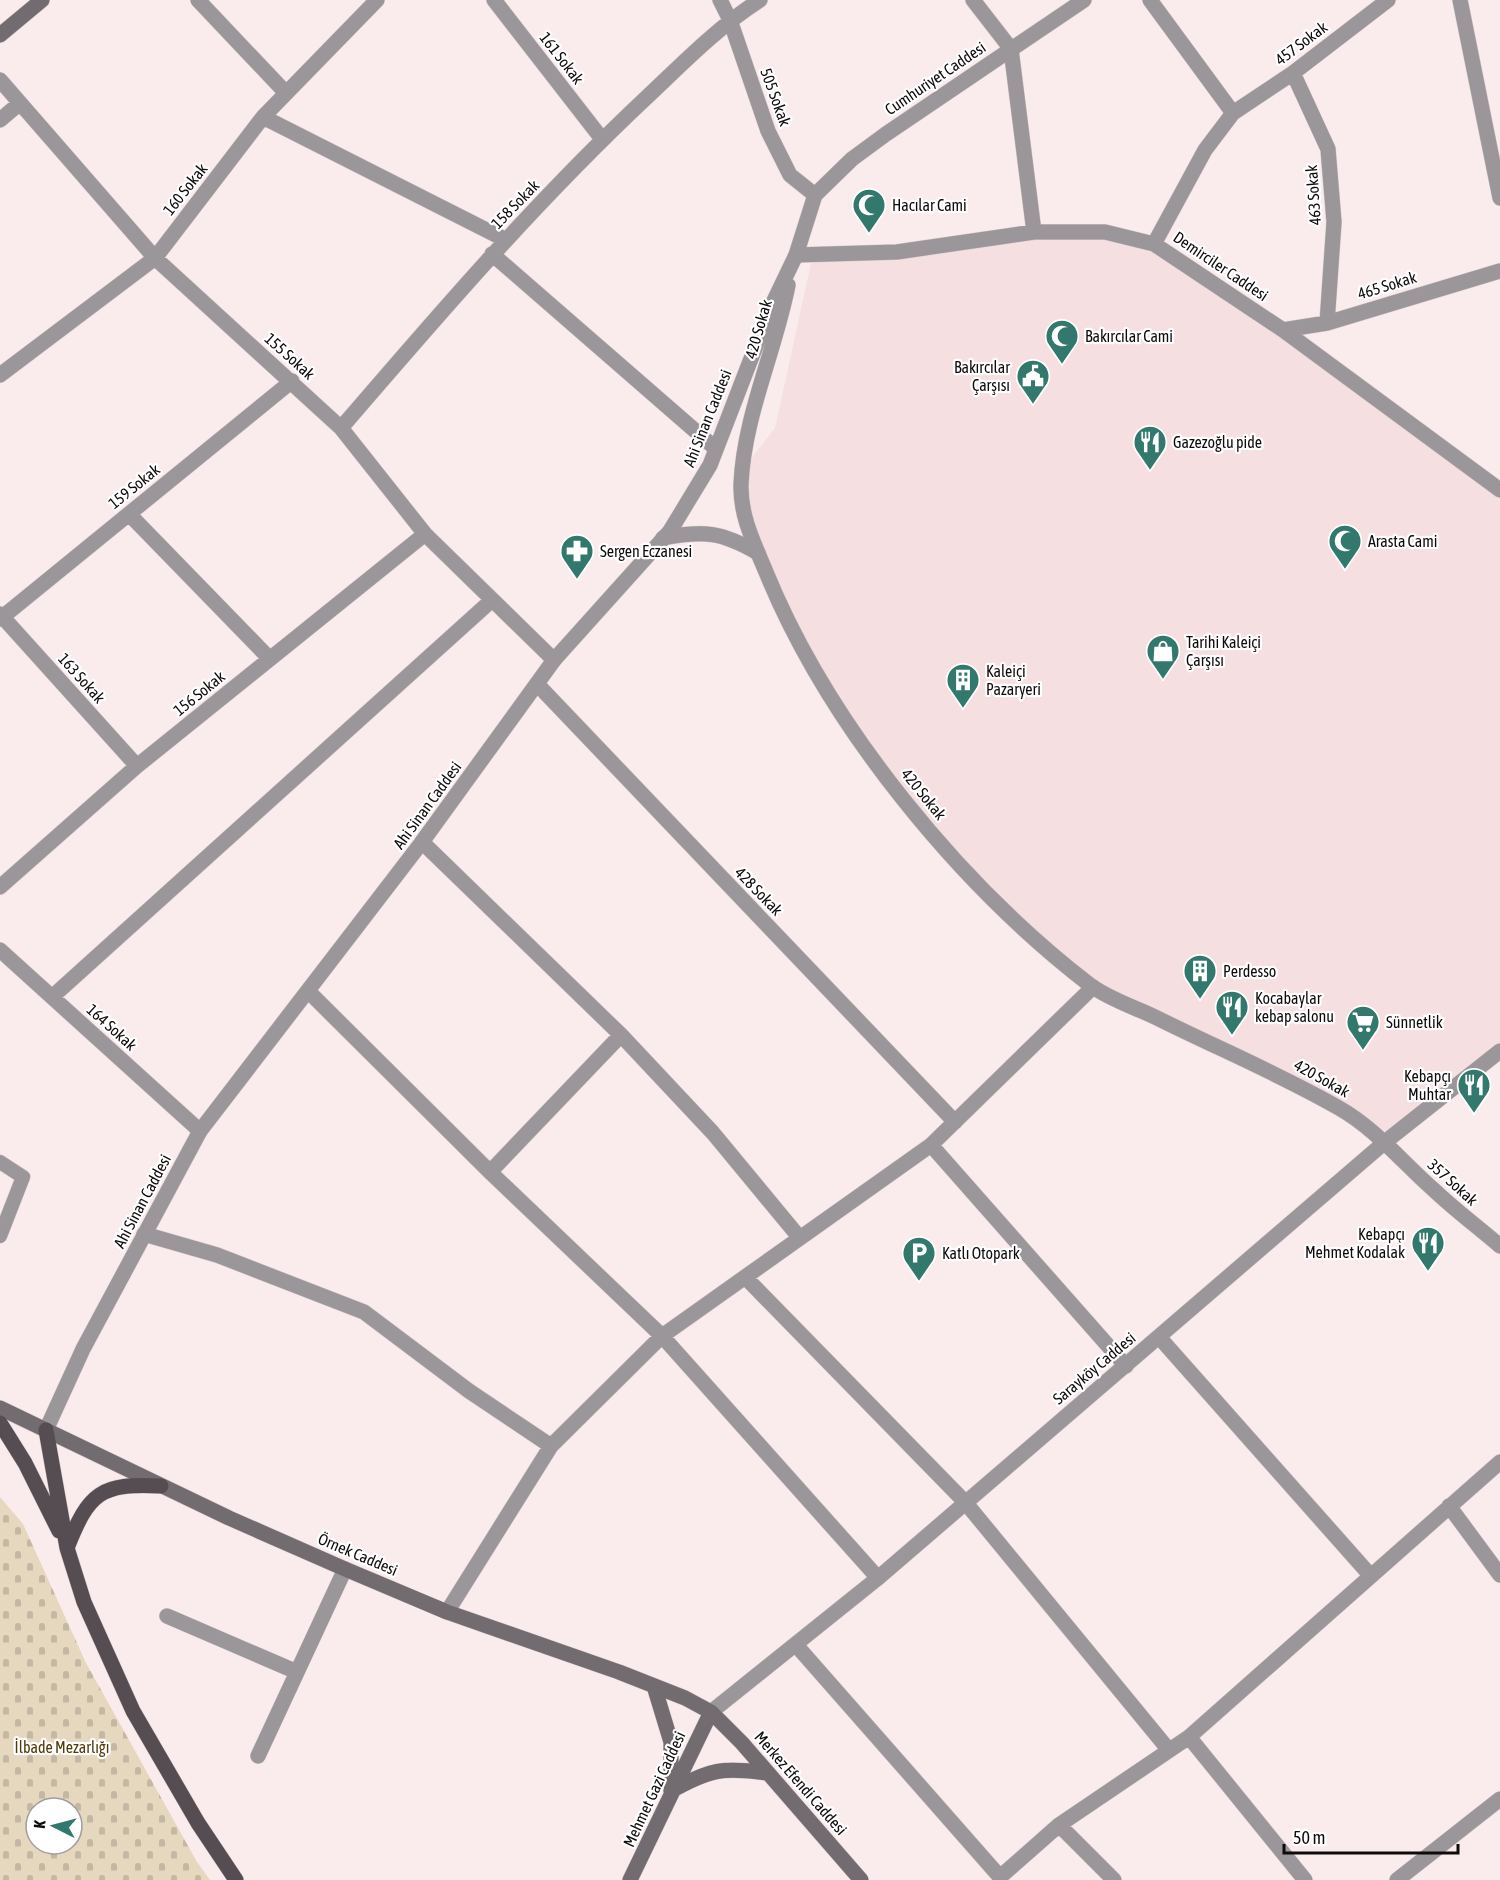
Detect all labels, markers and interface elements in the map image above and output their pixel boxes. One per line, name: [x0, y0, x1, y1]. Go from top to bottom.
street label: 457 Sokak: [1271, 18, 1331, 68]
street label: 161 Sokak: [536, 29, 588, 87]
street label: Cumhuriyet Caddesi: [881, 38, 989, 119]
street label: 505 Sokak: [757, 65, 795, 129]
street label: 160 Sokak: [159, 160, 211, 218]
street label: 463 Sokak: [1302, 164, 1324, 226]
street label: 158 Sokak: [488, 176, 542, 232]
mosque icon: Hacılar Cami: [851, 187, 887, 234]
place label: Hacılar Cami: [892, 196, 967, 214]
street label: Demirciler Caddesi: [1170, 228, 1272, 304]
street label: 465 Sokak: [1355, 268, 1419, 302]
street label: 420 Sokak: [741, 297, 775, 361]
mosque icon: Bakırcılar Cami: [1044, 318, 1080, 365]
place label: Bakırcılar Cami: [1085, 327, 1173, 345]
street label: 155 Sokak: [261, 329, 319, 383]
place label: Bakırcılar Çarşısı: [954, 358, 1010, 395]
public building icon: Bakırcılar Çarşısı: [1015, 358, 1051, 405]
street label: Ahi Sinan Caddesi: [679, 367, 735, 469]
restaurant icon: Gazezoğlu pide: [1132, 424, 1168, 471]
place label: Gazezoğlu pide: [1173, 433, 1262, 452]
street label: 159 Sokak: [105, 460, 163, 512]
mosque icon: Arasta Cami: [1327, 523, 1363, 570]
place label: Arasta Cami: [1368, 532, 1437, 550]
pharmacy icon: Sergen Eczanesi: [559, 533, 595, 580]
place label: Sergen Eczanesi: [600, 542, 692, 561]
shop icon: Tarihi Kaleiçi Çarşısı: [1145, 633, 1181, 680]
place label: Tarihi Kaleiçi Çarşısı: [1186, 633, 1261, 670]
street label: 163 Sokak: [55, 649, 109, 707]
building icon: Kaleiçi Pazaryeri: [945, 662, 981, 709]
place label: Kaleiçi Pazaryeri: [986, 662, 1041, 699]
street label: 156 Sokak: [170, 667, 228, 719]
street label: Ahi Sinan Caddesi: [389, 758, 465, 852]
street label: 420 Sokak: [898, 765, 950, 823]
street label: 428 Sokak: [732, 863, 786, 919]
building icon: Perdesso: [1182, 953, 1218, 1000]
place label: Perdesso: [1223, 962, 1276, 980]
restaurant icon: Kocabaylar kebap salonu: [1214, 989, 1250, 1036]
place label: Kocabaylar kebap salonu: [1255, 989, 1334, 1026]
street label: 164 Sokak: [83, 1000, 141, 1054]
supermarket icon: Sünnetlik: [1345, 1004, 1381, 1051]
place label: Sünnetlik: [1386, 1013, 1443, 1031]
street label: 420 Sokak: [1291, 1055, 1353, 1101]
place label: Kebapçı Muhtar: [1404, 1067, 1451, 1103]
restaurant icon: Kebapçı Muhtar: [1456, 1067, 1492, 1114]
street label: Ahi Sinan Caddesi: [110, 1151, 174, 1251]
street label: 357 Sokak: [1424, 1155, 1482, 1209]
place label: Kebapçı Mehmet Kodalak: [1305, 1225, 1405, 1261]
restaurant icon: Kebapçı Mehmet Kodalak: [1410, 1225, 1446, 1272]
parking icon: Katlı Otopark: [901, 1235, 937, 1282]
place label: Katlı Otopark: [942, 1244, 1020, 1263]
street label: Sarayköy Caddesi: [1049, 1328, 1139, 1408]
street label: Örnek Caddesi: [315, 1529, 401, 1579]
street label: Mehmet Gazi Caddesi: [619, 1728, 689, 1850]
street label: Merkez Efendi Caddesi: [751, 1728, 851, 1838]
park label: İlbade Mezarlığı: [15, 1738, 109, 1757]
north arrow: [24, 1796, 84, 1856]
scale bar: [1284, 1817, 1458, 1855]
text: K: [30, 1819, 48, 1829]
text: 50 m: [1293, 1827, 1325, 1848]

